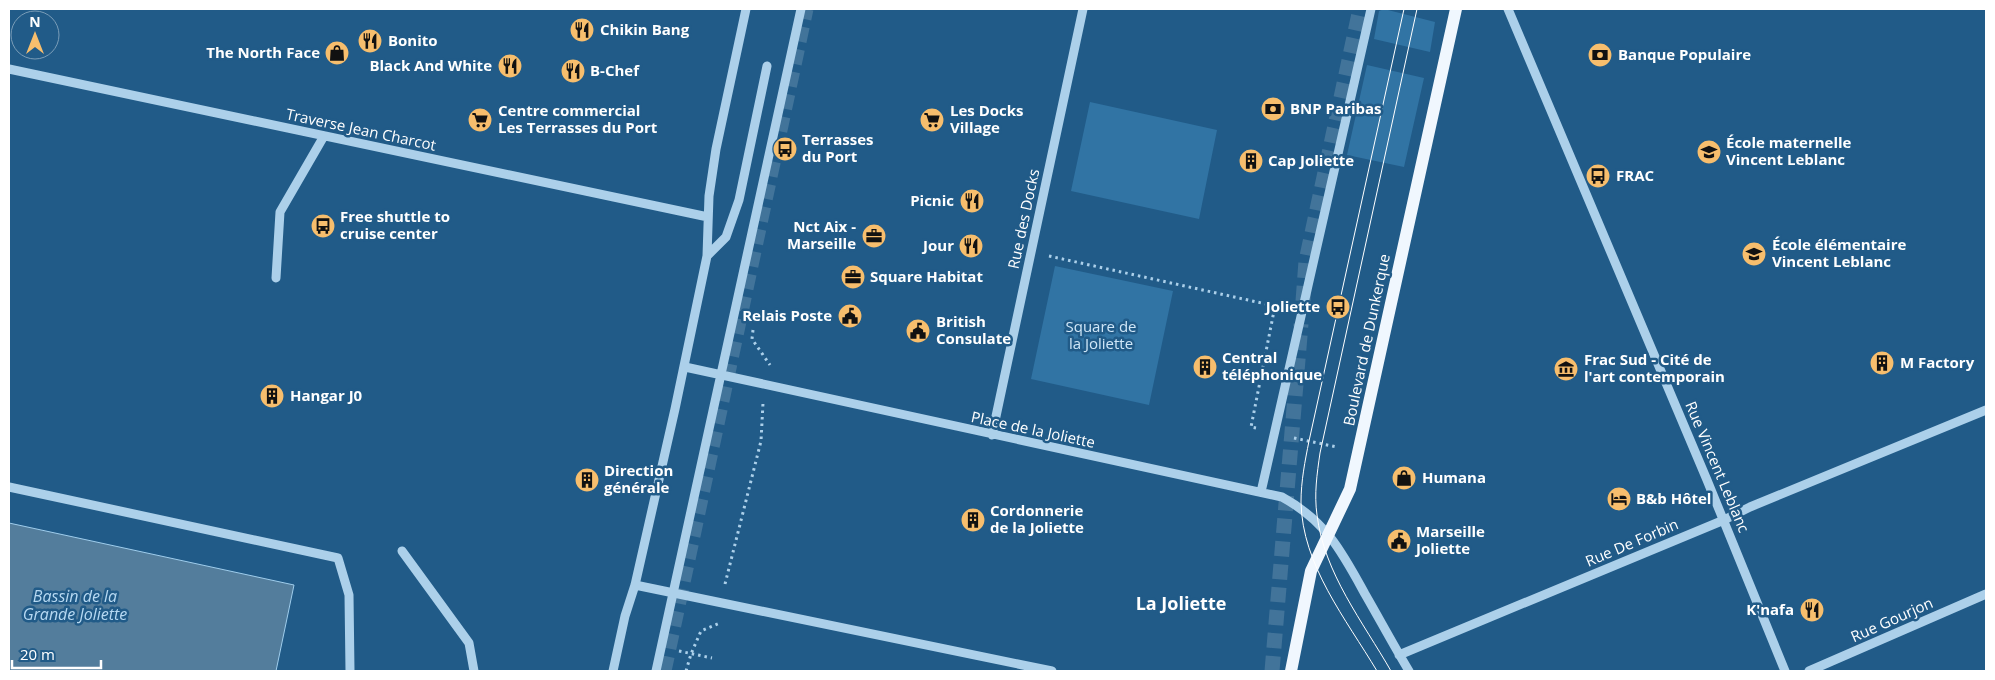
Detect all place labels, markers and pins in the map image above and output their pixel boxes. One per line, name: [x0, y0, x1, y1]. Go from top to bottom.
restaurant icon: Chikin Bang: [569, 17, 595, 43]
place label: Chikin Bang: [600, 19, 690, 39]
restaurant icon: Bonito: [357, 28, 383, 54]
place label: Bonito: [388, 30, 438, 50]
shop icon: The North Face: [324, 40, 350, 66]
place label: The North Face: [206, 42, 320, 62]
bank icon: Banque Populaire: [1587, 42, 1613, 68]
place label: Banque Populaire: [1618, 44, 1751, 64]
restaurant icon: Black And White: [497, 53, 523, 79]
place label: Black And White: [369, 55, 492, 75]
restaurant icon: B-Chef: [560, 58, 586, 84]
place label: B-Chef: [590, 60, 640, 80]
bank icon: BNP Paribas: [1260, 96, 1286, 122]
place label: BNP Paribas: [1290, 98, 1381, 118]
place label: Centre commercial Les Terrasses du Port: [498, 100, 658, 137]
place label: Les Docks Village: [950, 100, 1024, 137]
supermarket icon: Centre commercial Les Terrasses du Port: [467, 107, 493, 133]
supermarket icon: Les Docks Village: [919, 107, 945, 133]
place label: Terrasses du Port: [802, 129, 873, 166]
place label: École maternelle Vincent Leblanc: [1726, 132, 1852, 169]
bus stop icon: Terrasses du Port: [772, 136, 798, 162]
school or university icon: École maternelle Vincent Leblanc: [1696, 139, 1722, 165]
building icon: Cap Joliette: [1238, 148, 1264, 174]
place label: Cap Joliette: [1268, 150, 1354, 170]
bus stop icon: FRAC: [1585, 163, 1611, 189]
place label: FRAC: [1616, 165, 1654, 185]
restaurant icon: Picnic: [959, 188, 985, 214]
place label: Picnic: [910, 190, 954, 210]
place label: Free shuttle to cruise center: [340, 206, 450, 243]
bus stop icon: Free shuttle to cruise center: [310, 213, 336, 239]
place label: Nct Aix - Marseille: [787, 216, 856, 253]
office icon: Nct Aix - Marseille: [861, 223, 887, 249]
restaurant icon: Jour: [958, 233, 984, 259]
place label: École élémentaire Vincent Leblanc: [1772, 234, 1906, 271]
place label: Jour: [921, 235, 954, 255]
school or university icon: École élémentaire Vincent Leblanc: [1741, 241, 1767, 267]
office icon: Square Habitat: [840, 264, 866, 290]
place label: Square Habitat: [870, 266, 983, 286]
bus stop icon: Joliette: [1325, 294, 1351, 320]
place label: Joliette: [1264, 296, 1320, 316]
public building icon: Relais Poste: [837, 303, 863, 329]
place label: Relais Poste: [742, 305, 832, 325]
place label: British Consulate: [936, 311, 1011, 348]
public building icon: British Consulate: [905, 318, 931, 344]
place label: Central téléphonique: [1222, 347, 1322, 384]
place label: Frac Sud - Cité de l'art contemporain: [1584, 349, 1725, 386]
building icon: M Factory: [1869, 350, 1895, 376]
place label: M Factory: [1900, 352, 1975, 372]
building icon: Central téléphonique: [1192, 354, 1218, 380]
museum icon: Frac Sud - Cité de l'art contemporain: [1553, 356, 1579, 382]
building icon: Hangar J0: [259, 383, 285, 409]
place label: Hangar J0: [290, 385, 363, 405]
place label: Direction générale: [604, 460, 673, 497]
shop icon: Humana: [1391, 465, 1417, 491]
building icon: Direction générale: [574, 467, 600, 493]
place label: Humana: [1422, 467, 1486, 487]
hotel icon: B&b Hôtel: [1606, 486, 1632, 512]
place label: B&b Hôtel: [1636, 488, 1711, 508]
place label: Cordonnerie de la Joliette: [990, 500, 1084, 537]
building icon: Cordonnerie de la Joliette: [960, 507, 986, 533]
place label: Marseille Joliette: [1414, 521, 1485, 558]
public building icon: Marseille Joliette: [1386, 528, 1412, 554]
restaurant icon: K'nafa: [1799, 597, 1825, 623]
place label: K'nafa: [1746, 599, 1794, 619]

